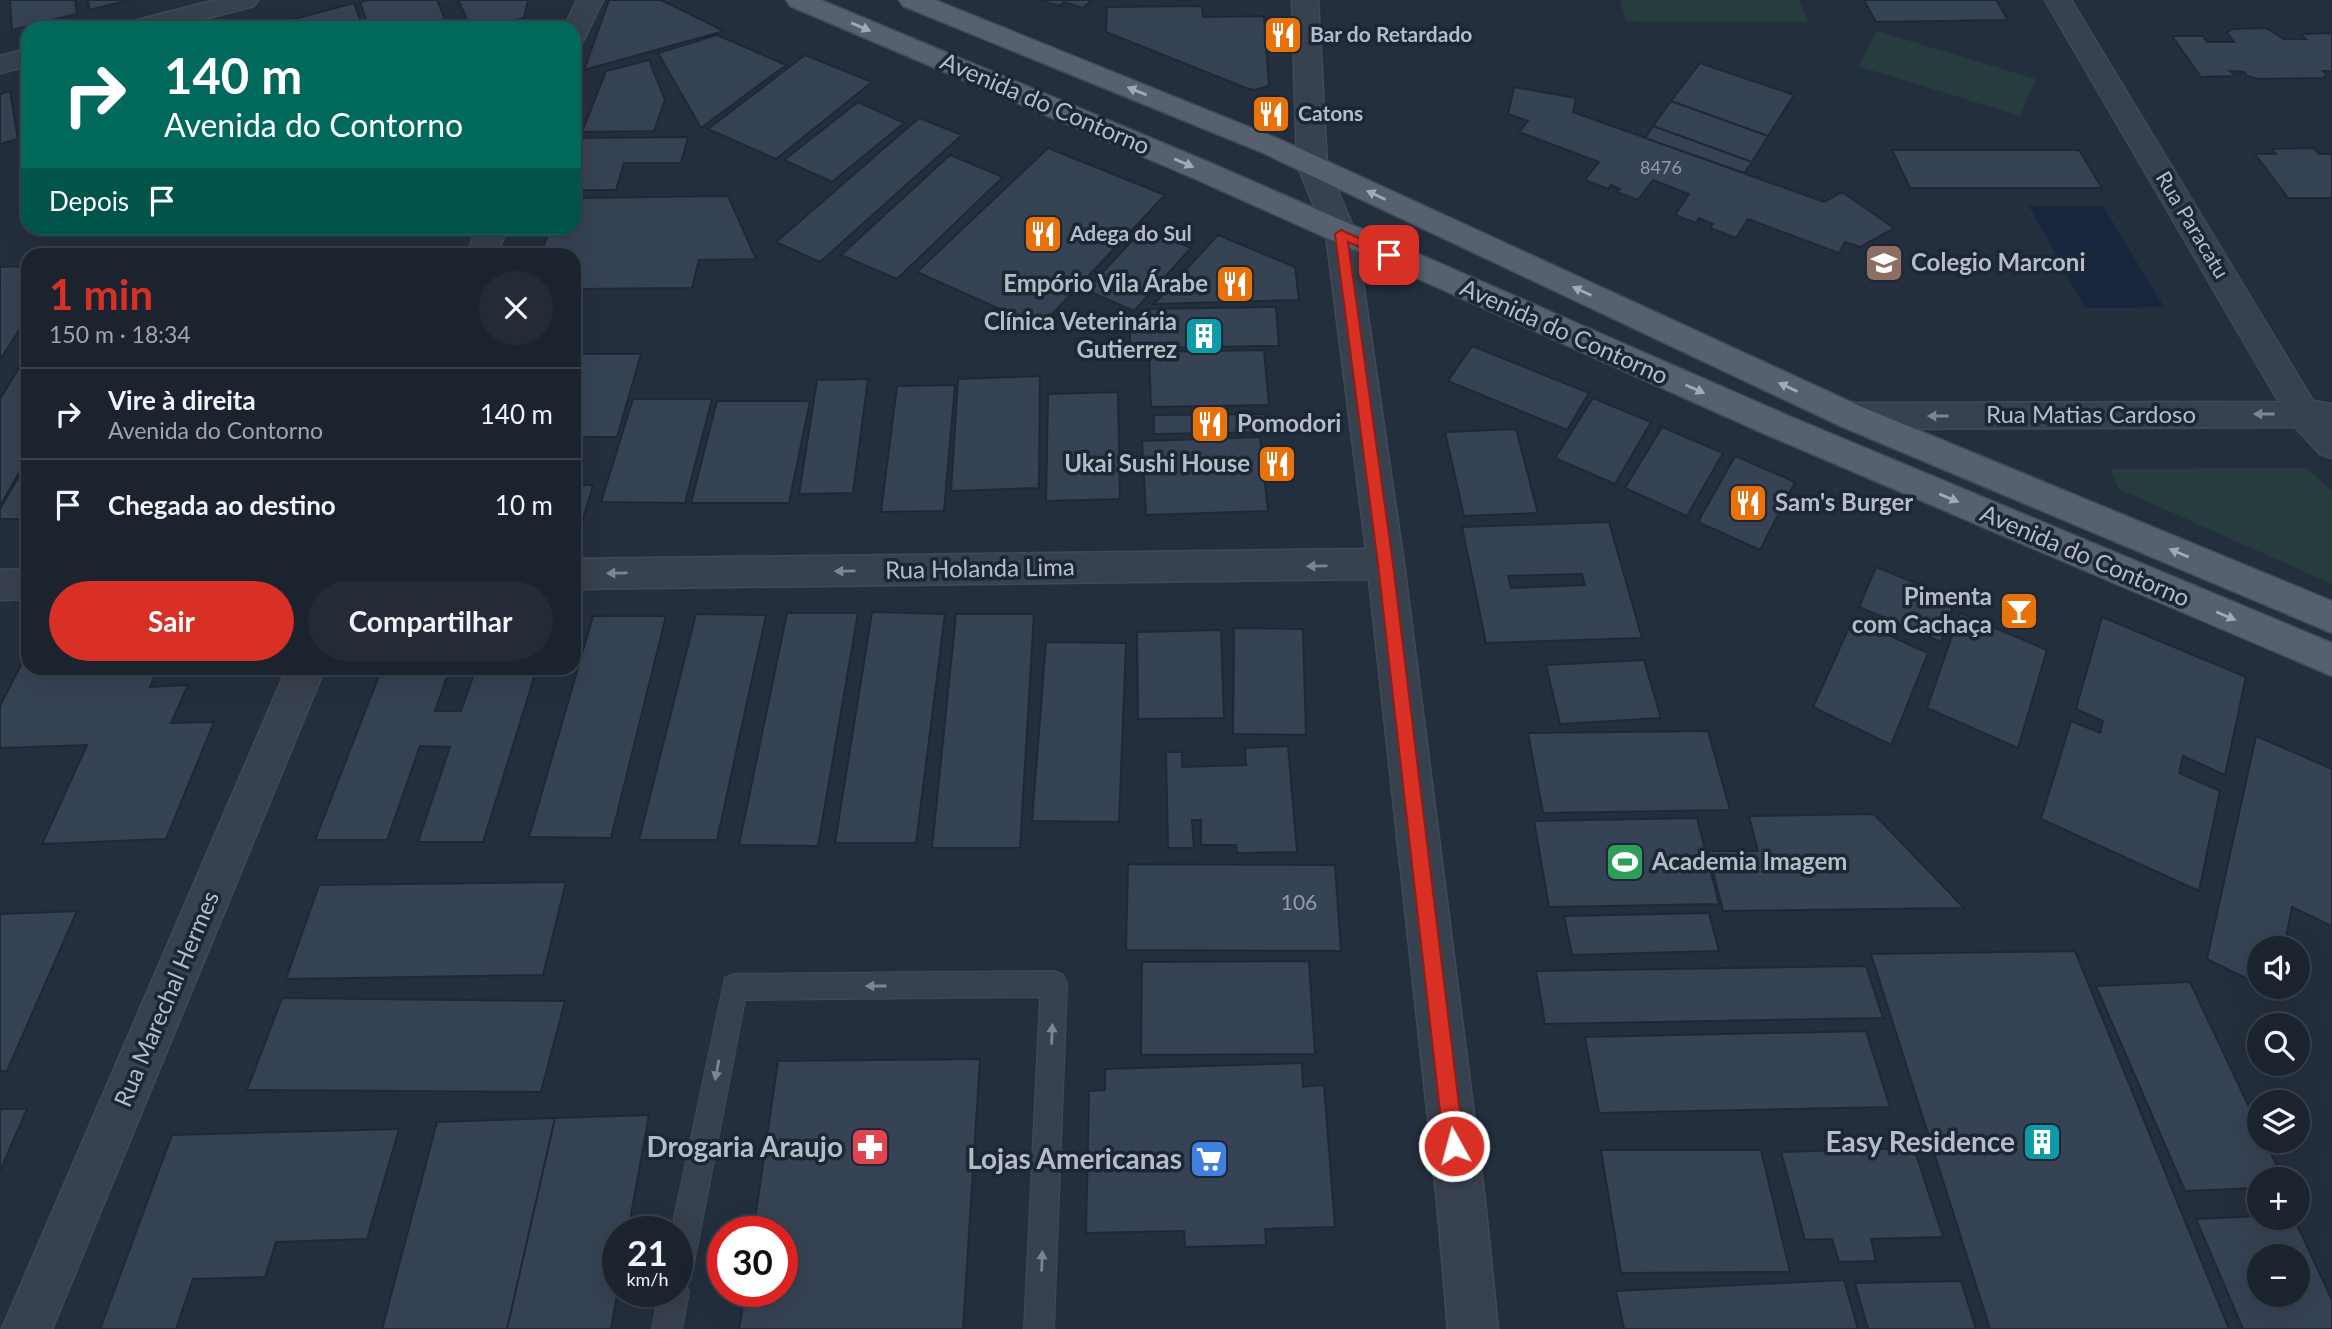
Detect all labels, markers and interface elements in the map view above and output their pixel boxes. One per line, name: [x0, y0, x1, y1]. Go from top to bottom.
restaurant icon: Bar do Retardado: [1262, 14, 1304, 56]
one-way arrow: [851, 21, 872, 32]
place label: Bar do Retardado: [1310, 21, 1472, 46]
street label: Avenida do Contorno: [937, 45, 1155, 160]
text: 140 m: [164, 46, 302, 104]
icon: right: [49, 49, 140, 140]
one-way arrow: [1126, 86, 1147, 97]
restaurant icon: Catons: [1250, 93, 1292, 135]
place label: Catons: [1298, 100, 1363, 125]
text: Avenida do Contorno: [164, 105, 463, 144]
house number: 8476: [1640, 156, 1682, 178]
one-way arrow: [1174, 157, 1194, 169]
street label: Rua Paracatu: [2152, 166, 2235, 282]
icon: arrive: [143, 182, 181, 220]
text: Depois: [49, 185, 129, 217]
one-way arrow: [1365, 189, 1386, 200]
restaurant icon: Adega do Sul: [1022, 213, 1064, 255]
place label: Adega do Sul: [1069, 220, 1192, 245]
pin: [1359, 225, 1419, 285]
icon: arrive: [1370, 236, 1408, 274]
school or university icon: Colegio Marconi: [1863, 242, 1905, 284]
place label: Colegio Marconi: [1911, 247, 2086, 276]
restaurant icon: Empório Vila Árabe: [1214, 263, 1256, 305]
place label: Empório Vila Árabe: [1003, 268, 1208, 297]
text: 1 min: [49, 269, 153, 319]
button: close: [479, 271, 553, 345]
street label: Avenida do Contorno: [1456, 272, 1673, 390]
one-way arrow: [1572, 285, 1592, 297]
place label: Clínica Veterinária Gutierrez: [984, 306, 1177, 363]
building icon: Clínica Veterinária Gutierrez: [1183, 315, 1225, 357]
text: 150 m · 18:34: [49, 320, 191, 348]
one-way arrow: [1778, 381, 1798, 393]
one-way arrow: [1685, 383, 1705, 395]
text: Vire à direita: [108, 384, 256, 416]
icon: right: [49, 395, 87, 433]
text: 140 m: [480, 398, 553, 430]
street label: Rua Matias Cardoso: [1986, 399, 2196, 428]
restaurant icon: Pomodori: [1189, 403, 1231, 445]
place label: Pomodori: [1237, 408, 1341, 437]
one-way arrow: [2253, 408, 2275, 420]
one-way arrow: [1927, 410, 1949, 422]
text: Avenida do Contorno: [108, 416, 323, 444]
restaurant icon: Ukai Sushi House: [1256, 443, 1298, 485]
place label: Ukai Sushi House: [1064, 448, 1250, 477]
restaurant icon: Sam's Burger: [1727, 482, 1769, 524]
icon: arrive: [49, 486, 87, 524]
place label: Sam's Burger: [1775, 487, 1913, 516]
text: Chegada ao destino: [108, 489, 336, 521]
text: 10 m: [495, 489, 553, 521]
one-way arrow: [1939, 493, 1960, 504]
street label: Avenida do Contorno: [1977, 497, 2195, 612]
one-way arrow: [2168, 547, 2189, 558]
street label: Rua Holanda Lima: [885, 551, 1075, 584]
one-way arrow: [1306, 560, 1328, 571]
one-way arrow: [834, 565, 856, 577]
one-way arrow: [606, 567, 628, 579]
button: Sair: [49, 581, 294, 661]
button: Compartilhar: [308, 581, 553, 661]
place label: Pimenta com Cachaça: [1852, 581, 1992, 638]
bar icon: Pimenta com Cachaça: [1998, 590, 2040, 632]
one-way arrow: [2216, 610, 2237, 621]
sports icon: Academia Imagem: [1604, 841, 1646, 883]
place label: Academia Imagem: [1651, 846, 1847, 875]
street label: Rua Marechal Hermes: [107, 886, 224, 1111]
house number: 106: [1281, 889, 1317, 914]
map controls: [2247, 936, 2310, 1307]
button: sound: [2247, 936, 2310, 999]
one-way arrow: [865, 980, 887, 992]
button: search: [2247, 1013, 2310, 1076]
one-way arrow: [1047, 1022, 1058, 1044]
one-way arrow: [712, 1059, 723, 1081]
button: layers: [2247, 1090, 2310, 1153]
position arrow: [1417, 1109, 1491, 1183]
building icon: Easy Residence: [2021, 1121, 2063, 1163]
place label: Easy Residence: [1826, 1124, 2015, 1158]
pharmacy icon: Drogaria Araujo: [849, 1126, 891, 1168]
place label: Drogaria Araujo: [646, 1129, 843, 1163]
supermarket icon: Lojas Americanas: [1188, 1138, 1230, 1180]
place label: Lojas Americanas: [967, 1141, 1182, 1175]
button: +: [2247, 1167, 2310, 1230]
speed limit sign: 30: [707, 1216, 798, 1307]
text: 21: [627, 1231, 668, 1273]
button: −: [2247, 1244, 2310, 1307]
one-way arrow: [1037, 1250, 1048, 1272]
text: km/h: [626, 1268, 669, 1290]

